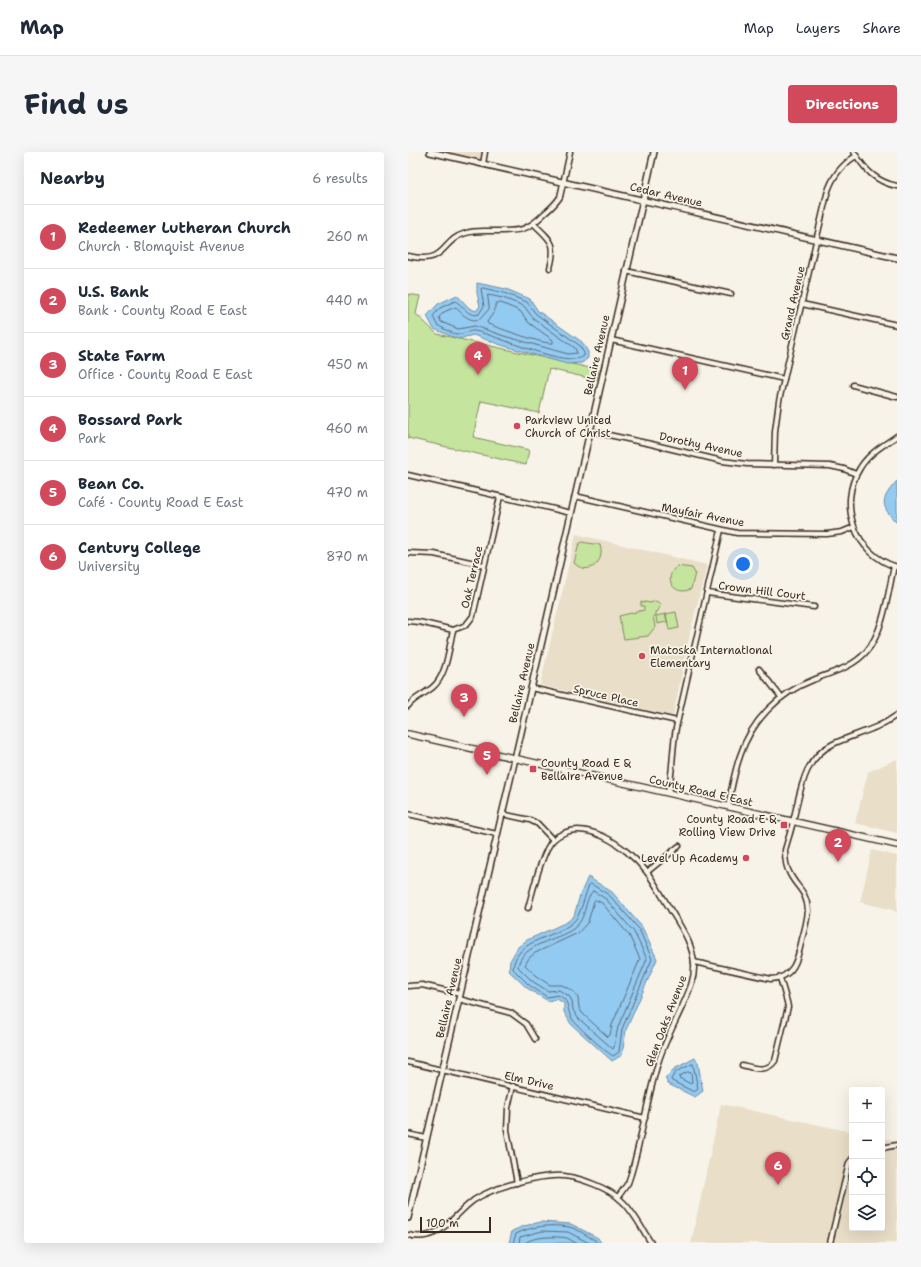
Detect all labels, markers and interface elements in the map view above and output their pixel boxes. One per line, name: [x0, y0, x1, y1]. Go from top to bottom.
text: Map: [20, 15, 64, 40]
text: Map: [744, 19, 774, 37]
text: Layers: [796, 19, 840, 37]
text: Share: [862, 19, 901, 37]
text: Find us: [24, 85, 129, 123]
button: Directions: [788, 85, 897, 123]
text: Nearby: [40, 167, 105, 189]
text: 6 results: [312, 170, 368, 187]
street label: Cedar Avenue: [628, 179, 704, 211]
text: Redeemer Lutheran Church: [78, 218, 291, 238]
text: 1: [50, 228, 56, 245]
text: 260 m: [326, 228, 368, 245]
text: Church · Blomquist Avenue: [78, 238, 245, 255]
street label: Grand Avenue: [777, 264, 809, 342]
text: U.S. Bank: [78, 282, 149, 302]
text: 2: [48, 292, 58, 309]
text: 440 m: [326, 292, 368, 309]
text: Bank · County Road E East: [78, 302, 247, 319]
street label: Bellaire Avenue: [580, 313, 614, 397]
pin: 4: [465, 342, 491, 375]
text: State Farm: [78, 346, 165, 366]
text: 3: [48, 356, 58, 373]
text: 450 m: [327, 356, 368, 373]
pin: 1: [672, 357, 698, 390]
text: Office · County Road E East: [78, 366, 253, 383]
text: Bossard Park: [78, 410, 182, 430]
place label: Parkview United Church of Christ: [525, 413, 611, 441]
text: 4: [48, 420, 58, 437]
text: 460 m: [326, 420, 368, 437]
marker: Parkview United Church of Christ: [512, 421, 522, 431]
street label: Dorothy Avenue: [658, 429, 744, 461]
text: Park: [78, 430, 106, 447]
text: Bean Co.: [78, 474, 144, 494]
text: 5: [49, 484, 57, 501]
text: 470 m: [326, 484, 368, 501]
text: Café · County Road E East: [78, 494, 244, 511]
street label: Mayfair Avenue: [660, 500, 746, 530]
text: Century College: [78, 538, 201, 558]
street label: Oak Terrace: [458, 544, 486, 610]
text: 6: [48, 548, 58, 565]
text: 870 m: [326, 548, 368, 565]
your location: [733, 554, 753, 574]
text: University: [78, 558, 140, 575]
street label: Crown Hill Court: [717, 578, 807, 604]
street label: Bellaire Avenue: [505, 641, 539, 725]
place label: Matoska International Elementary: [650, 643, 773, 671]
marker: Matoska International Elementary: [637, 651, 647, 661]
street label: Spruce Place: [572, 681, 640, 711]
pin: 3: [451, 684, 477, 717]
pin: 5: [474, 742, 500, 775]
place label: County Road E & Bellaire Avenue: [541, 756, 631, 784]
marker: County Road E & Bellaire Avenue: [528, 764, 538, 774]
street label: County Road E East: [648, 772, 755, 810]
place label: County Road E & Rolling View Drive: [679, 812, 776, 840]
marker: County Road E & Rolling View Drive: [779, 820, 789, 830]
pin: 2: [825, 829, 851, 862]
place label: Level Up Academy: [641, 851, 738, 866]
marker: Level Up Academy: [741, 853, 751, 863]
street label: Bellaire Avenue: [432, 956, 466, 1040]
street label: Glen Oaks Avenue: [642, 973, 690, 1069]
street label: Elm Drive: [503, 1068, 555, 1094]
map controls: [849, 1087, 885, 1231]
button: +: [849, 1087, 885, 1123]
button: −: [849, 1123, 885, 1159]
pin: 6: [765, 1152, 791, 1185]
button: locate: [849, 1159, 885, 1195]
button: layers: [849, 1195, 885, 1231]
scale bar: [420, 1215, 491, 1234]
text: 100 m: [426, 1216, 459, 1231]

